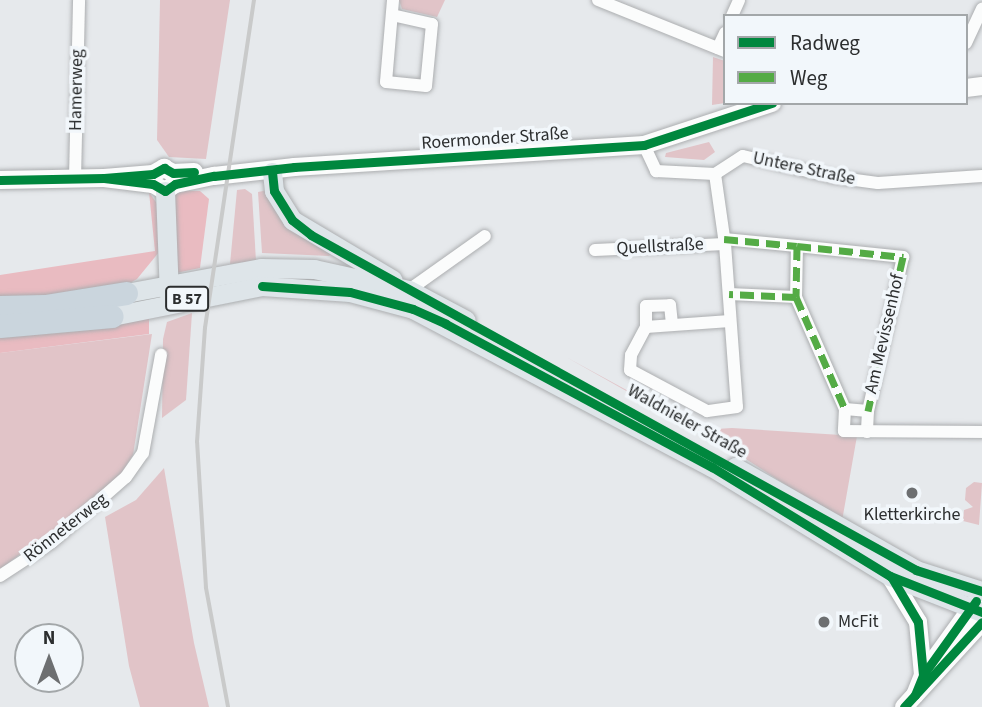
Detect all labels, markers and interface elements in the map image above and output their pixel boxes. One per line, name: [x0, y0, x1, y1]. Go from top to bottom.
legend: [723, 14, 968, 105]
text: Radweg: [790, 28, 860, 58]
street label: Hamerweg: [65, 49, 89, 131]
text: Weg: [790, 63, 827, 93]
street label: Roermonder Straße: [421, 123, 569, 155]
street label: Untere Straße: [751, 148, 857, 190]
street label: Quellstraße: [616, 234, 704, 260]
street label: Am Mevissenhof: [861, 272, 909, 396]
road number: B 57: [164, 286, 210, 312]
street label: Waldnieler Straße: [623, 380, 751, 464]
marker: Kletterkirche: [904, 485, 920, 501]
street label: Rönneterweg: [20, 489, 112, 567]
place label: Kletterkirche: [864, 504, 960, 526]
place label: McFit: [838, 611, 879, 633]
marker: McFit: [816, 614, 832, 630]
north arrow: [14, 623, 84, 693]
text: N: [43, 625, 55, 652]

